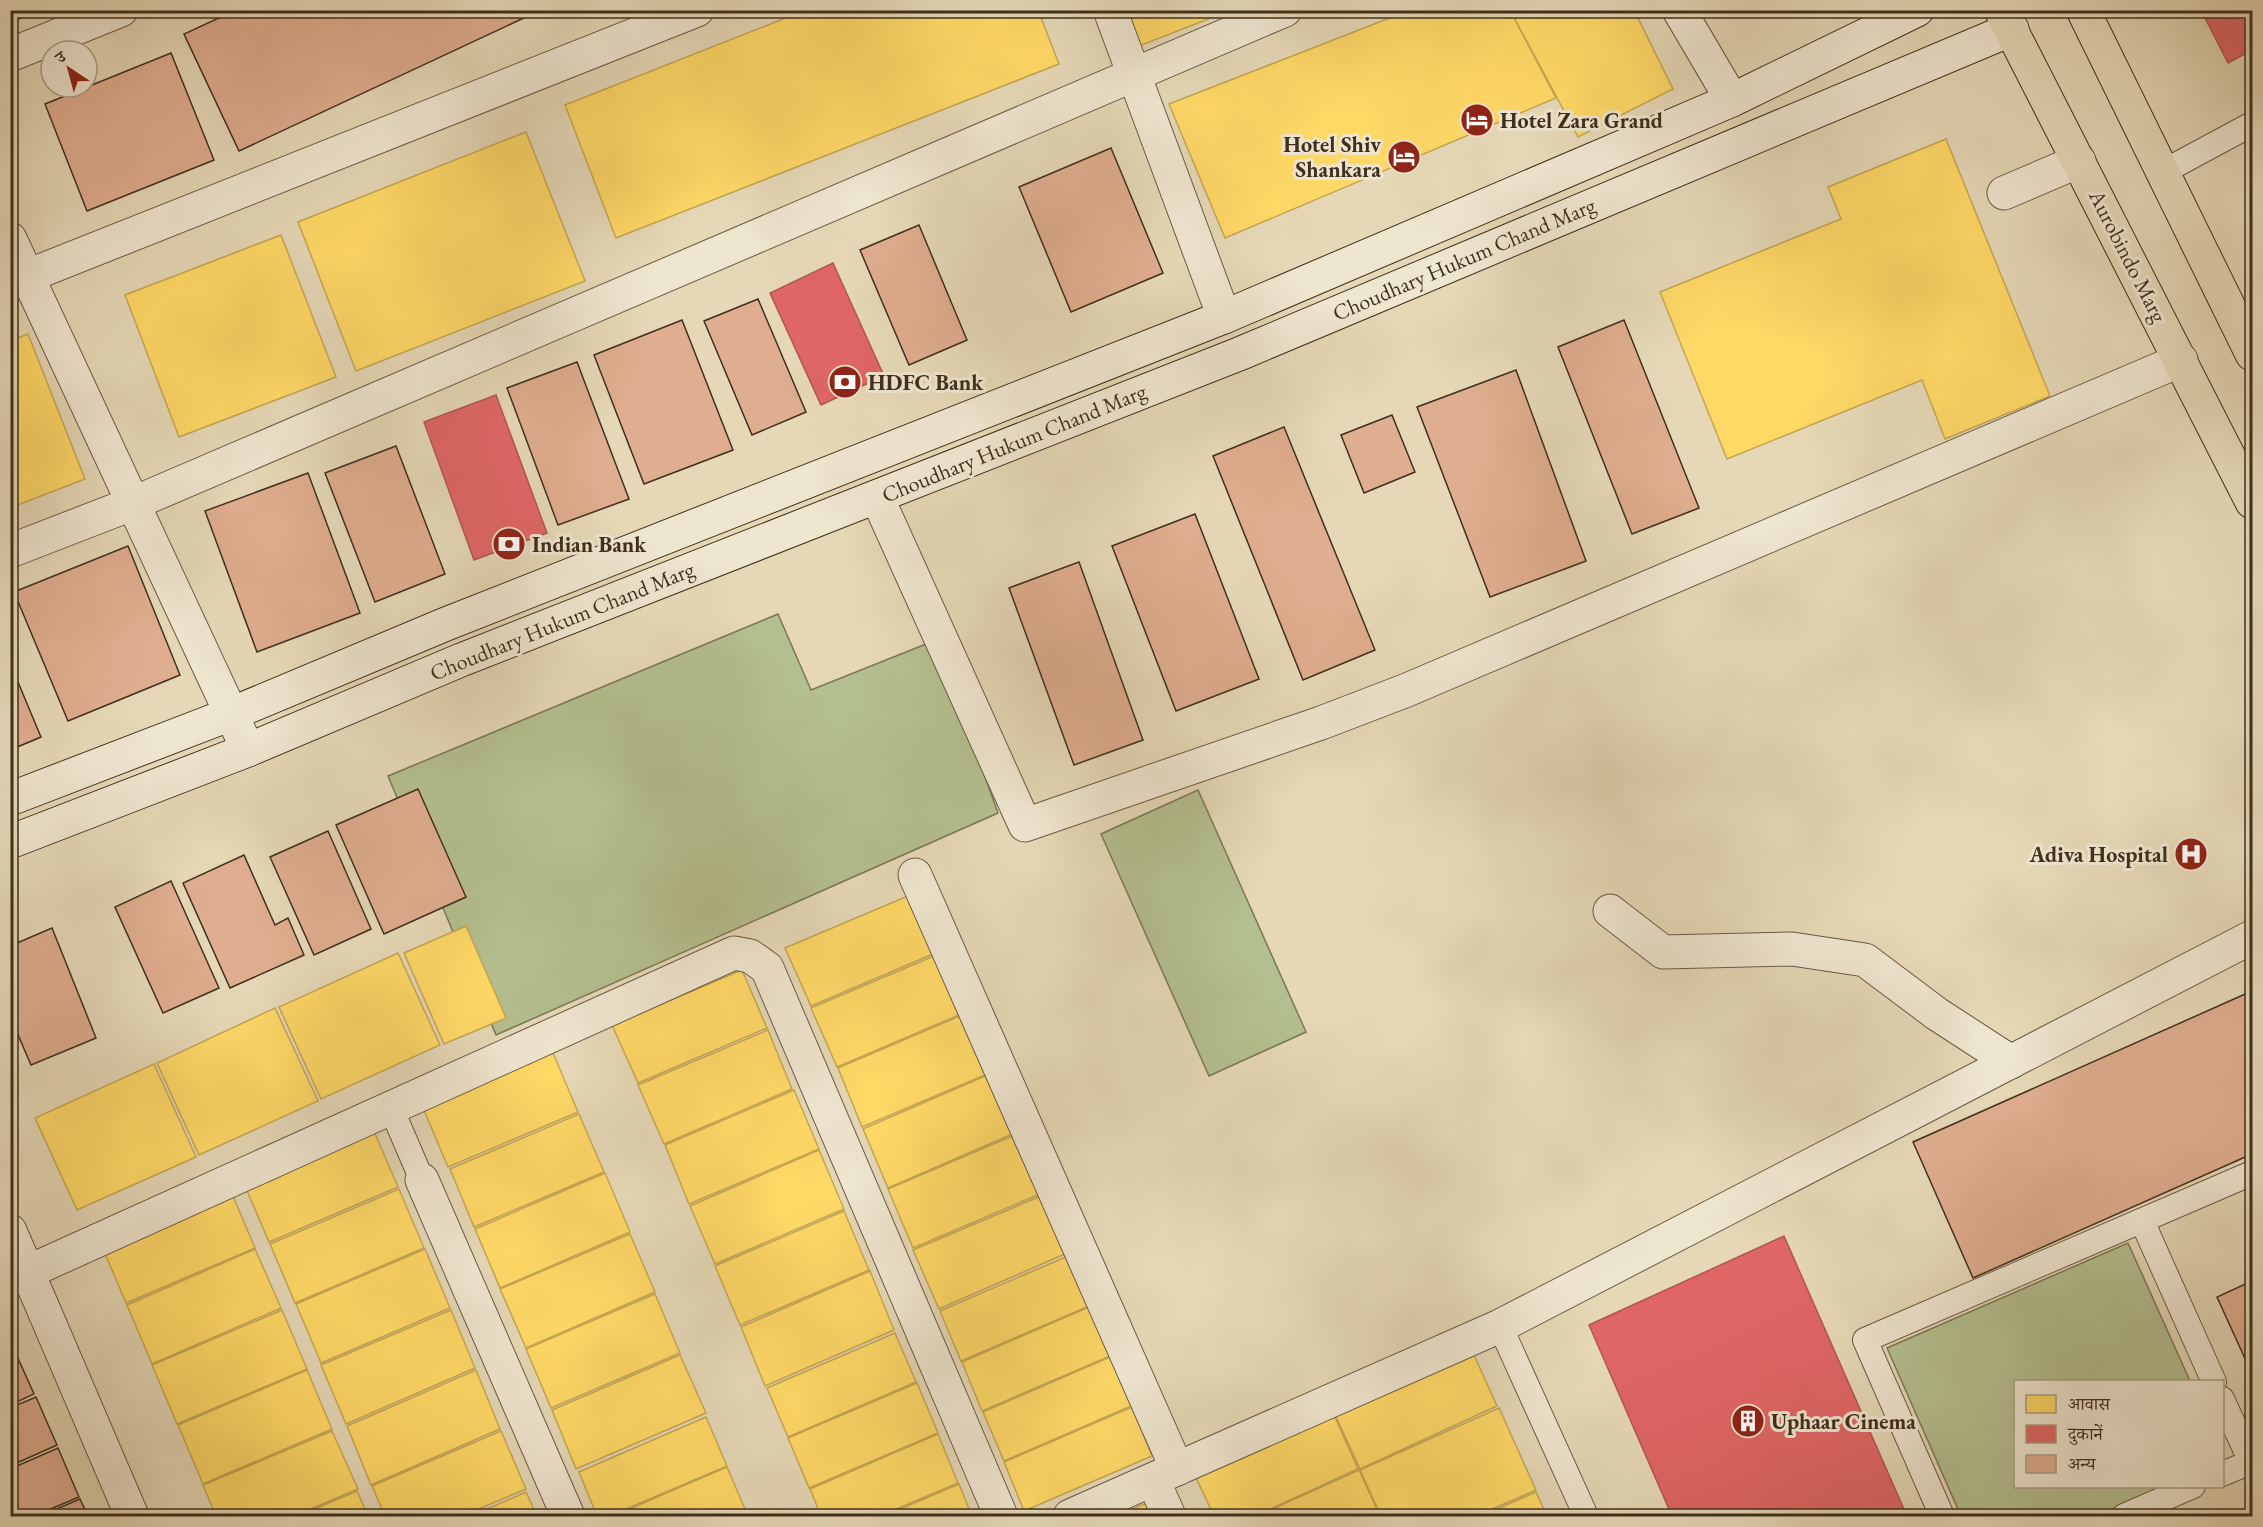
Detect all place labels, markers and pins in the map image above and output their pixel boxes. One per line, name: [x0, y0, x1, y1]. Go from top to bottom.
hotel icon: Hotel Zara Grand: [1459, 102, 1495, 138]
place label: Hotel Zara Grand: [1500, 106, 1663, 135]
place label: Hotel Shiv Shankara: [1283, 130, 1381, 184]
hotel icon: Hotel Shiv Shankara: [1386, 139, 1422, 175]
bank icon: HDFC Bank: [827, 364, 863, 400]
place label: HDFC Bank: [868, 368, 984, 397]
bank icon: Indian Bank: [491, 526, 527, 562]
place label: Indian Bank: [532, 530, 647, 559]
hospital icon: Adiva Hospital: [2173, 836, 2209, 872]
place label: Adiva Hospital: [2029, 840, 2168, 869]
building icon: Uphaar Cinema: [1730, 1403, 1766, 1439]
place label: Uphaar Cinema: [1771, 1407, 1916, 1436]

